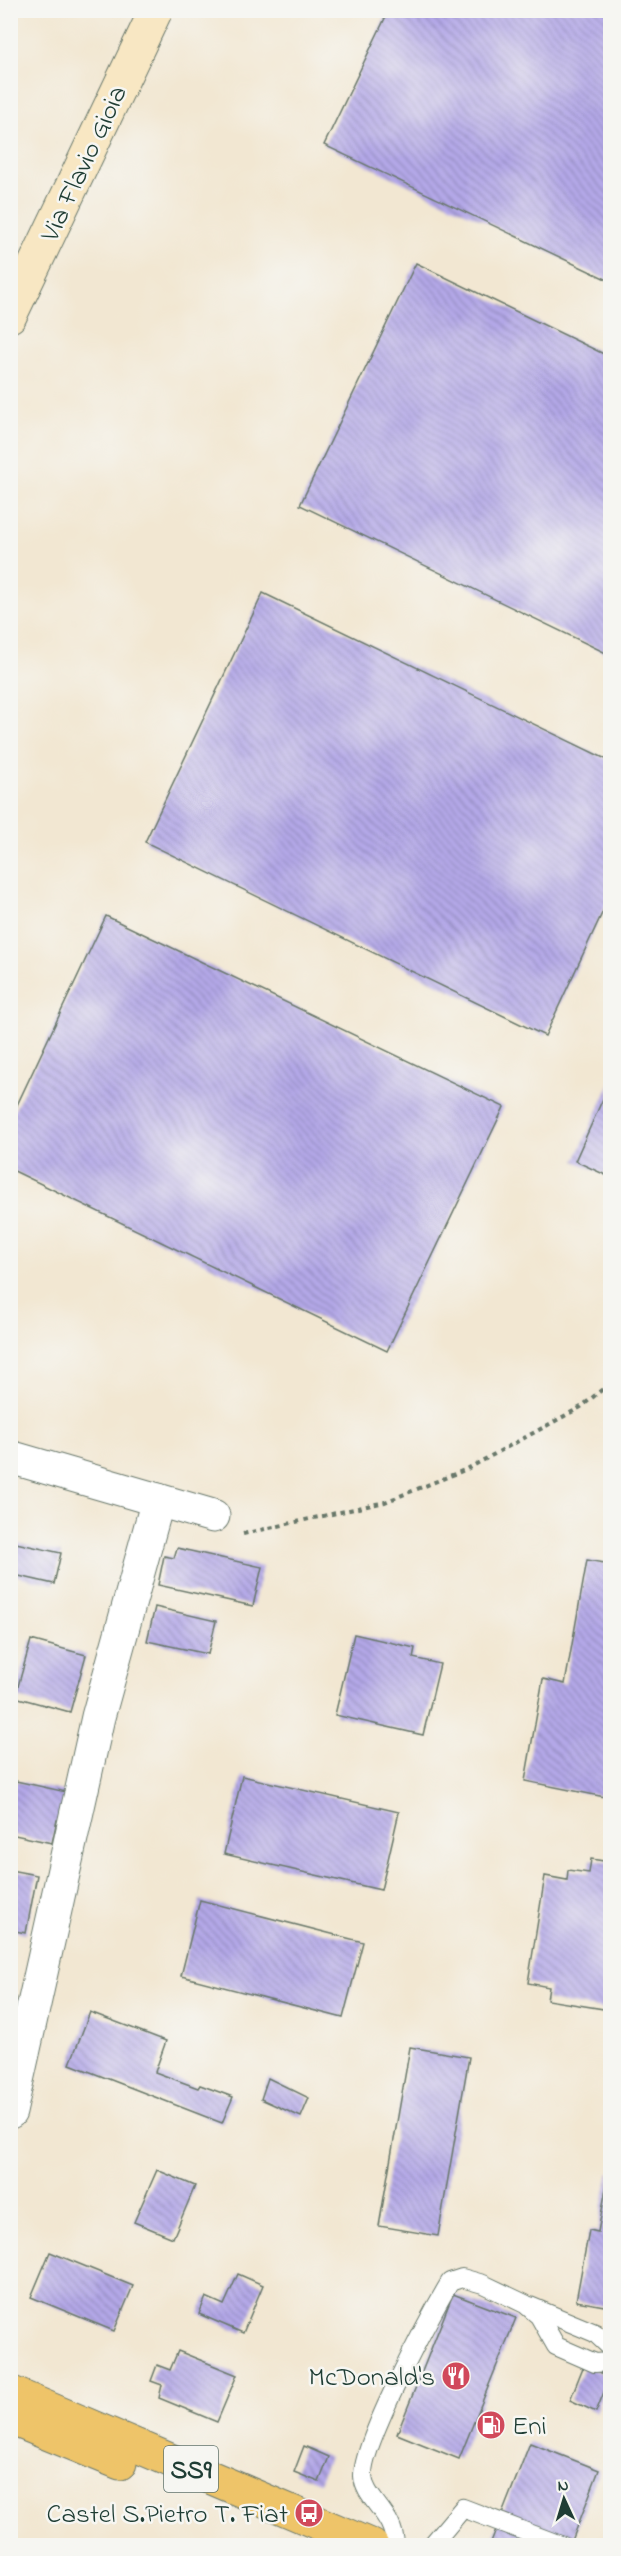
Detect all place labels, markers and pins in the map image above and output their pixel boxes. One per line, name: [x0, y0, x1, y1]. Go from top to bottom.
place label: McDonald's: [309, 2359, 435, 2398]
restaurant icon: McDonald's: [440, 2360, 472, 2392]
place label: Eni: [512, 2408, 547, 2447]
fuel station icon: Eni: [475, 2409, 507, 2441]
place label: Castel S.Pietro T. Fiat: [47, 2496, 288, 2535]
bus stop icon: Castel S.Pietro T. Fiat: [293, 2497, 325, 2529]

